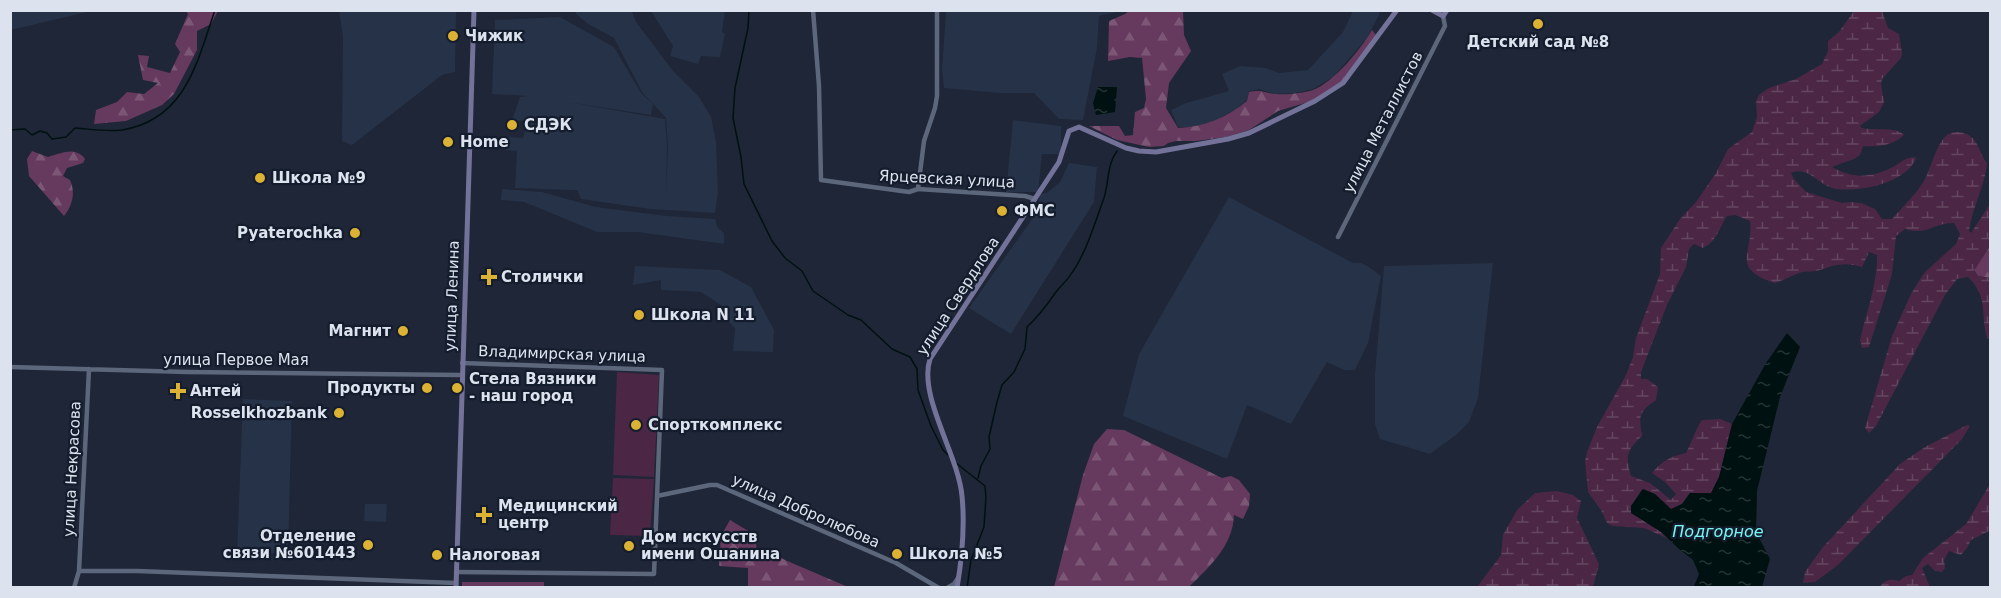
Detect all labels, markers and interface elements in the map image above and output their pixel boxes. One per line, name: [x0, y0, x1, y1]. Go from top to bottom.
marker: Детский сад №8: [1531, 17, 1545, 31]
place label: Чижик: [465, 27, 523, 45]
marker: Чижик: [446, 29, 460, 43]
place label: Детский сад №8: [1467, 33, 1609, 51]
street label: улица Металлистов: [1339, 48, 1427, 196]
place label: СДЭК: [524, 116, 572, 134]
marker: СДЭК: [505, 118, 519, 132]
place label: Home: [460, 133, 509, 151]
marker: Home: [441, 135, 455, 149]
street label: Ярцевская улица: [879, 166, 1015, 192]
place label: Школа №9: [272, 169, 366, 187]
marker: Школа №9: [253, 171, 267, 185]
place label: ФМС: [1014, 202, 1055, 220]
marker: ФМС: [995, 204, 1009, 218]
place label: Pyaterochka: [237, 224, 343, 242]
marker: Pyaterochka: [348, 226, 362, 240]
street label: улица Свердлова: [913, 233, 1003, 359]
street label: улица Ленина: [441, 240, 463, 352]
place label: Столички: [501, 268, 584, 286]
marker: Столички: [482, 270, 496, 284]
place label: Школа N 11: [651, 306, 755, 324]
marker: Школа N 11: [632, 308, 646, 322]
place label: Магнит: [329, 322, 391, 340]
marker: Магнит: [396, 324, 410, 338]
street label: Владимирская улица: [478, 342, 646, 366]
street label: улица Первое Мая: [163, 351, 309, 369]
place label: Стела Вязники - наш город: [469, 370, 597, 405]
place label: Продукты: [327, 379, 415, 397]
marker: Продукты: [420, 381, 434, 395]
marker: Стела Вязники - наш город: [450, 381, 464, 395]
place label: Антей: [190, 382, 241, 400]
marker: Антей: [171, 384, 185, 398]
street label: улица Некрасова: [59, 401, 85, 537]
place label: Rosselkhozbank: [191, 404, 328, 422]
marker: Rosselkhozbank: [332, 406, 346, 420]
place label: Спорткомплекс: [648, 416, 782, 434]
marker: Спорткомплекс: [629, 418, 643, 432]
street label: улица Добролюбова: [729, 470, 883, 552]
place label: Медицинский центр: [498, 497, 618, 532]
marker: Медицинский центр: [475, 506, 493, 524]
water label: Подгорное: [1672, 522, 1764, 541]
place label: Отделение связи №601443: [223, 527, 356, 562]
place label: Дом искусств имени Ошанина: [641, 528, 780, 563]
marker: Отделение связи №601443: [361, 538, 375, 552]
marker: Дом искусств имени Ошанина: [622, 539, 636, 553]
place label: Школа №5: [909, 545, 1003, 563]
place label: Налоговая: [449, 546, 540, 564]
marker: Школа №5: [890, 547, 904, 561]
marker: Налоговая: [430, 548, 444, 562]

